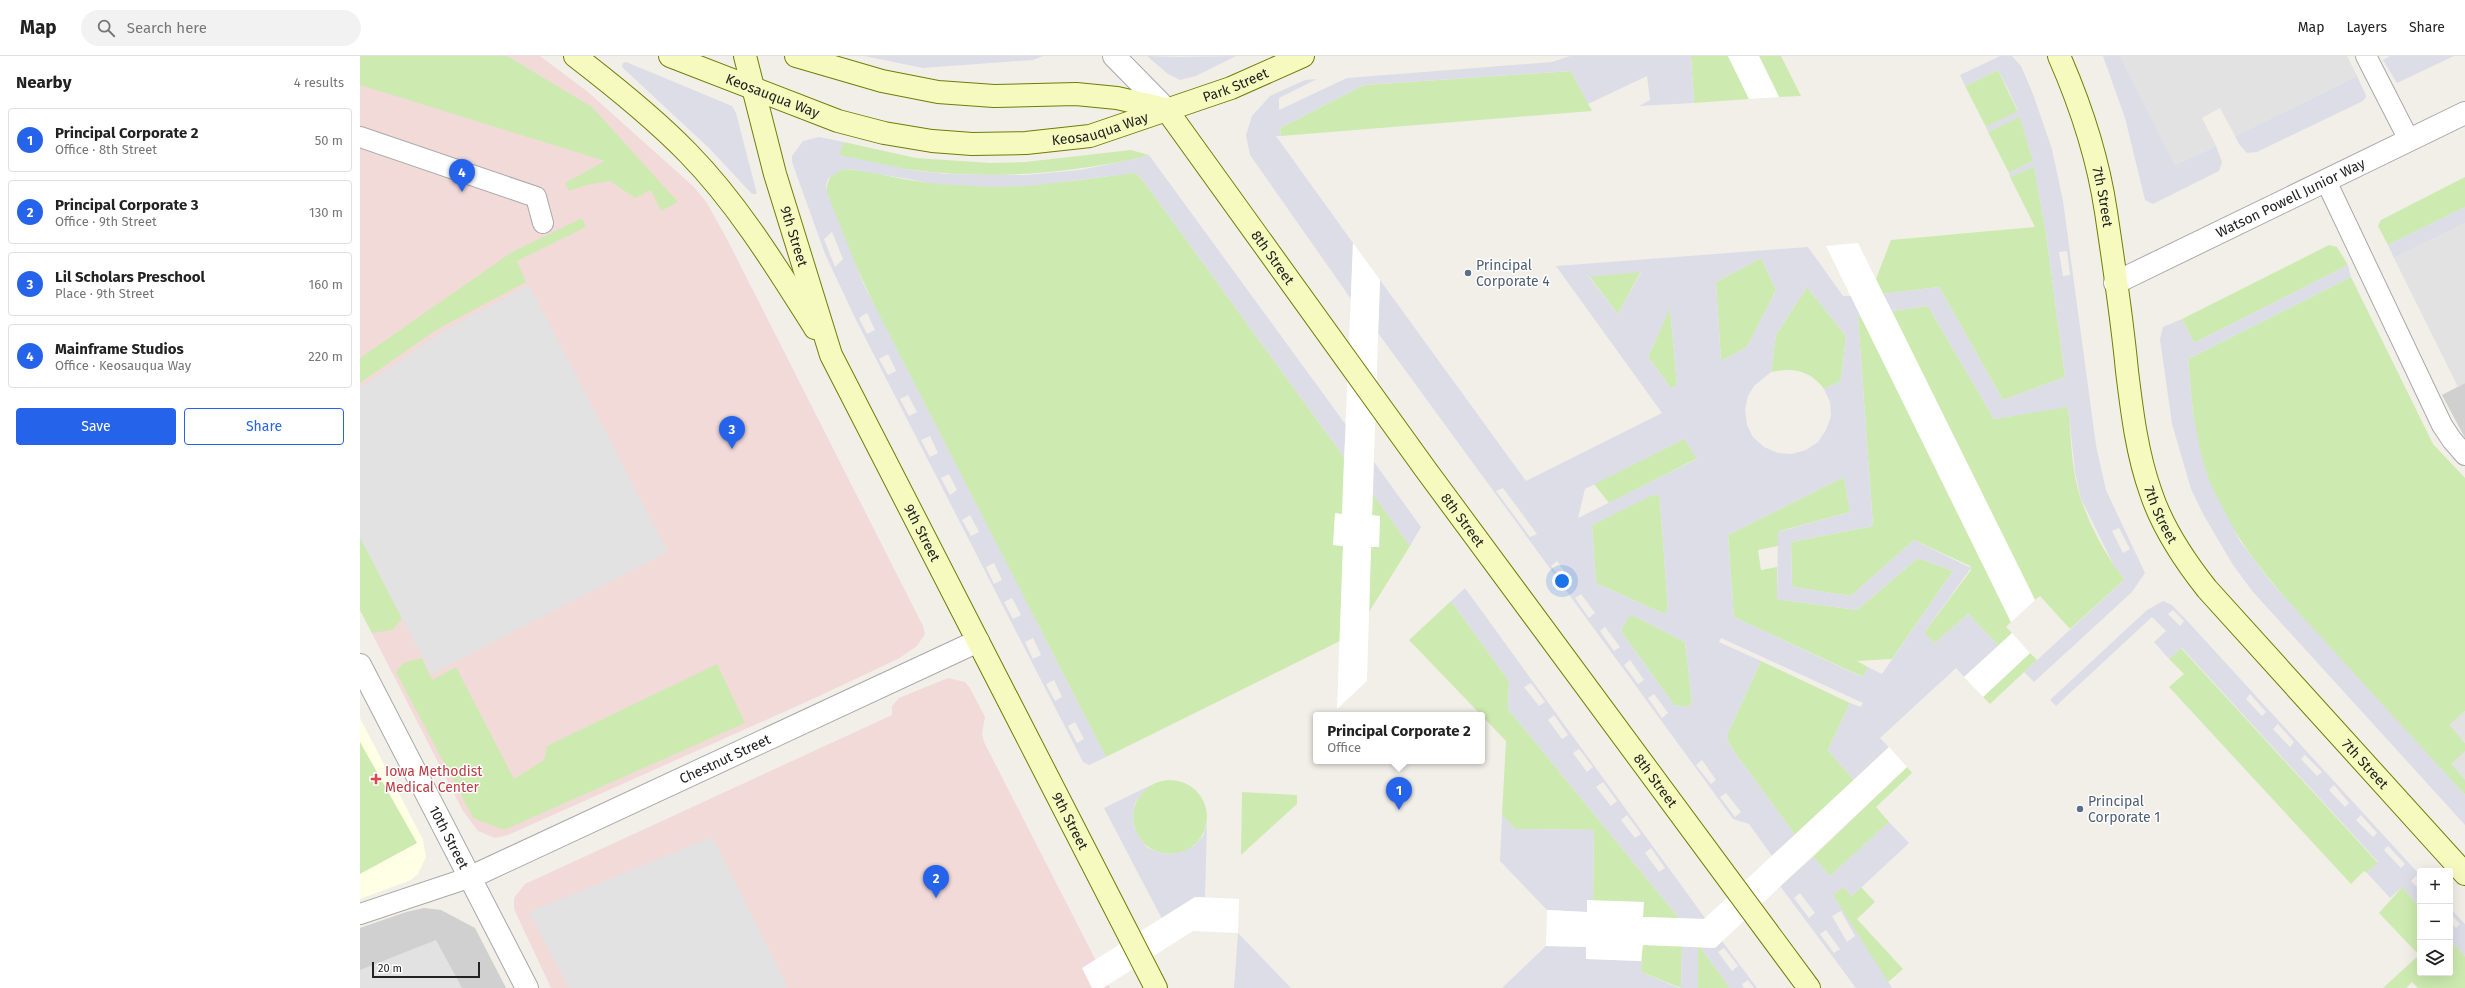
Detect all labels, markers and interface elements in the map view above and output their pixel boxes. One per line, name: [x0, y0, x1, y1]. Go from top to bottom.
search box: [81, 10, 361, 46]
text: Map: [20, 16, 57, 39]
icon: search: [95, 17, 117, 39]
text: Search here: [127, 19, 207, 37]
text: Map: [2298, 19, 2324, 36]
text: Layers: [2346, 19, 2387, 36]
text: Share: [2409, 19, 2445, 36]
street label: Park Street: [1201, 64, 1272, 106]
street label: Keosauqua Way: [723, 70, 822, 122]
text: Nearby: [16, 72, 71, 93]
text: 4 results: [294, 75, 344, 90]
street label: Keosauqua Way: [1051, 109, 1151, 149]
text: Principal Corporate 2: [55, 124, 199, 142]
text: 1: [27, 133, 33, 148]
text: 50 m: [315, 133, 343, 148]
text: Office · 8th Street: [55, 142, 157, 157]
street label: Watson Powell Junior Way: [2213, 155, 2368, 242]
pin: 4: [449, 159, 475, 192]
street label: 7th Street: [2088, 165, 2116, 229]
text: Principal Corporate 3: [55, 196, 199, 214]
street label: 9th Street: [776, 204, 811, 270]
text: 2: [27, 205, 33, 220]
text: 130 m: [309, 205, 343, 220]
text: Office · 9th Street: [55, 214, 157, 229]
street label: 8th Street: [1247, 227, 1298, 289]
place label: Principal Corporate 4: [1476, 257, 1550, 290]
text: Lil Scholars Preschool: [55, 268, 205, 286]
marker: Principal Corporate 4: [1463, 268, 1473, 278]
text: 3: [27, 277, 33, 292]
text: 160 m: [309, 277, 343, 292]
text: Place · 9th Street: [55, 286, 154, 301]
text: Mainframe Studios: [55, 340, 184, 358]
text: 4: [26, 349, 34, 364]
text: 220 m: [308, 349, 343, 364]
text: Office · Keosauqua Way: [55, 358, 191, 373]
button: Save: [16, 408, 176, 445]
button: Share: [184, 408, 344, 445]
pin: 3: [719, 416, 745, 449]
street label: 7th Street: [2140, 484, 2181, 547]
street label: 8th Street: [1437, 490, 1489, 551]
street label: 9th Street: [900, 501, 944, 565]
your location: [1552, 571, 1572, 591]
popup: [1313, 712, 1485, 764]
text: Principal Corporate 2: [1327, 722, 1471, 740]
street label: Chestnut Street: [677, 730, 774, 788]
street label: 7th Street: [2338, 736, 2392, 793]
text: Office: [1327, 740, 1361, 755]
street label: 8th Street: [1630, 750, 1681, 812]
place label: Iowa Methodist Medical Center: [385, 763, 483, 796]
marker: Iowa Methodist Medical Center: [370, 773, 382, 785]
pin: 1: [1386, 777, 1412, 810]
street label: 9th Street: [1048, 790, 1092, 854]
place label: Principal Corporate 1: [2088, 793, 2160, 826]
street label: 10th Street: [425, 803, 472, 873]
marker: Principal Corporate 1: [2075, 804, 2085, 814]
pin: 2: [923, 865, 949, 898]
map controls: [2417, 868, 2453, 976]
button: +: [2417, 868, 2453, 904]
button: −: [2417, 904, 2453, 940]
button: layers: [2417, 940, 2453, 976]
scale bar: [372, 960, 480, 979]
text: 20 m: [378, 962, 402, 975]

